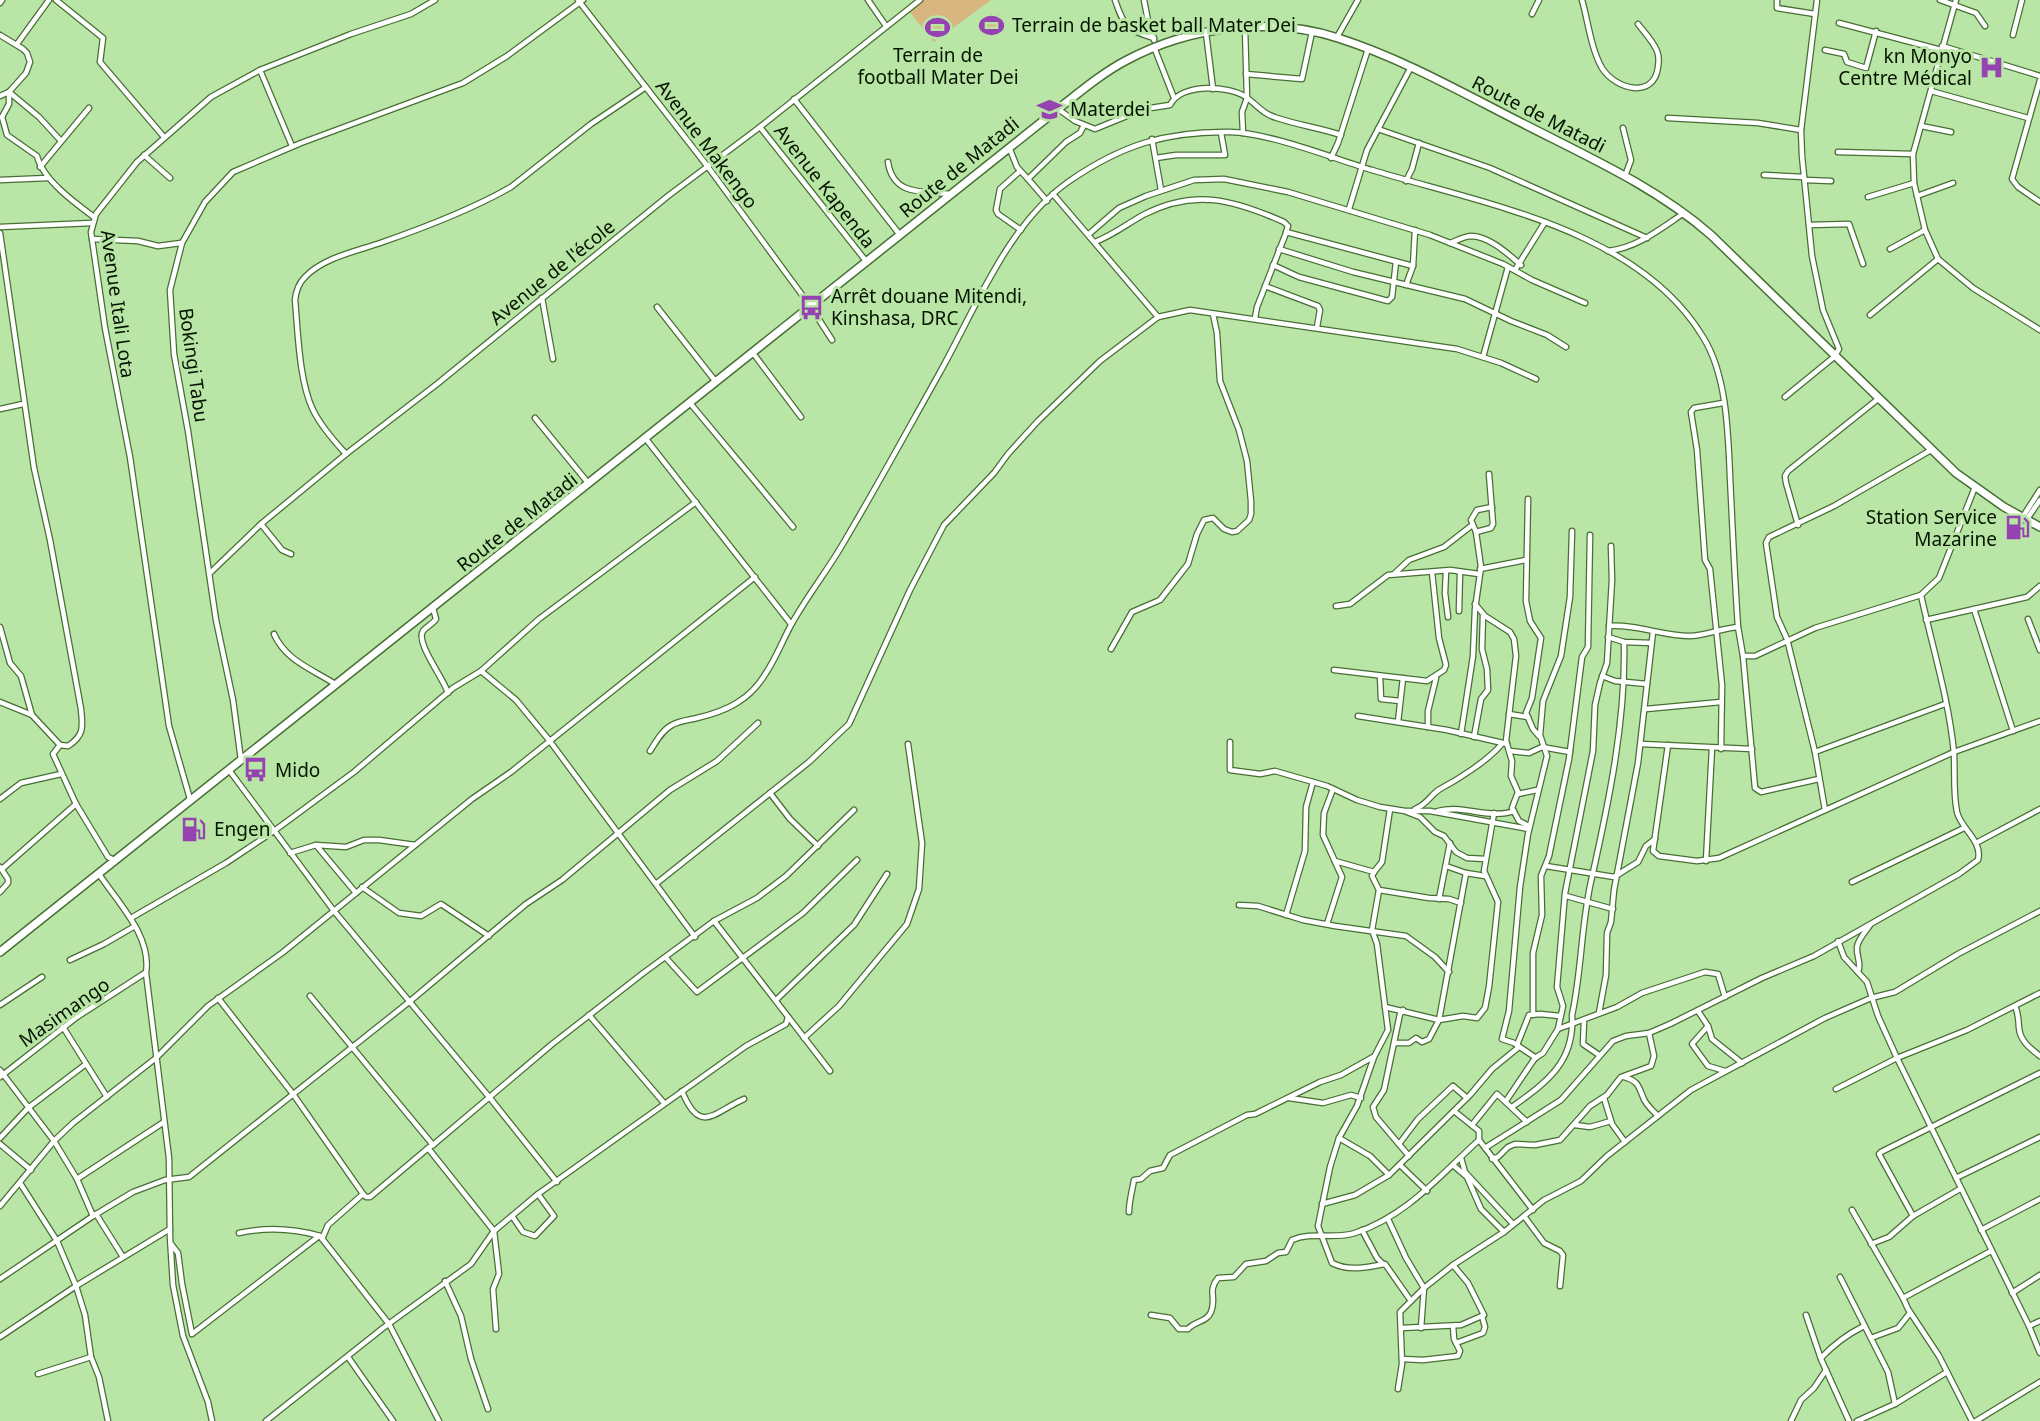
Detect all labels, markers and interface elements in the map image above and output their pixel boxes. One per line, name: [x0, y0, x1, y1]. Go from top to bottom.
sports icon: Terrain de basket ball Mater Dei: [978, 11, 1006, 39]
place label: Terrain de basket ball Mater Dei: [1012, 12, 1296, 38]
sports icon: Terrain de football Mater Dei: [924, 13, 952, 41]
place label: Terrain de football Mater Dei: [857, 42, 1019, 90]
place label: kn Monyo Centre Médical: [1838, 43, 1972, 91]
hospital icon: kn Monyo Centre Médical: [1978, 53, 2006, 81]
street label: Route de Matadi: [1468, 69, 1610, 159]
street label: Avenue Makengo: [650, 74, 764, 214]
school or university icon: Materdei: [1036, 95, 1064, 123]
place label: Materdei: [1070, 96, 1150, 122]
street label: Route de Matadi: [894, 111, 1024, 223]
street label: Avenue Kapenda: [768, 119, 882, 253]
street label: Avenue de l'école: [484, 213, 620, 331]
street label: Avenue Itali Lota: [95, 228, 141, 380]
place label: Arrêt douane Mitendi, Kinshasa, DRC: [831, 283, 1027, 331]
bus stop icon: Arrêt douane Mitendi, Kinshasa, DRC: [797, 293, 825, 321]
street label: Bokingi Tabu: [173, 306, 215, 424]
street label: Route de Matadi: [451, 467, 583, 577]
place label: Station Service Mazarine: [1866, 504, 1997, 552]
fuel station icon: Station Service Mazarine: [2003, 514, 2031, 542]
bus stop icon: Mido: [241, 756, 269, 784]
place label: Mido: [275, 757, 320, 783]
fuel station icon: Engen: [180, 815, 208, 843]
place label: Engen: [214, 816, 270, 842]
street label: Masimango: [13, 971, 115, 1053]

